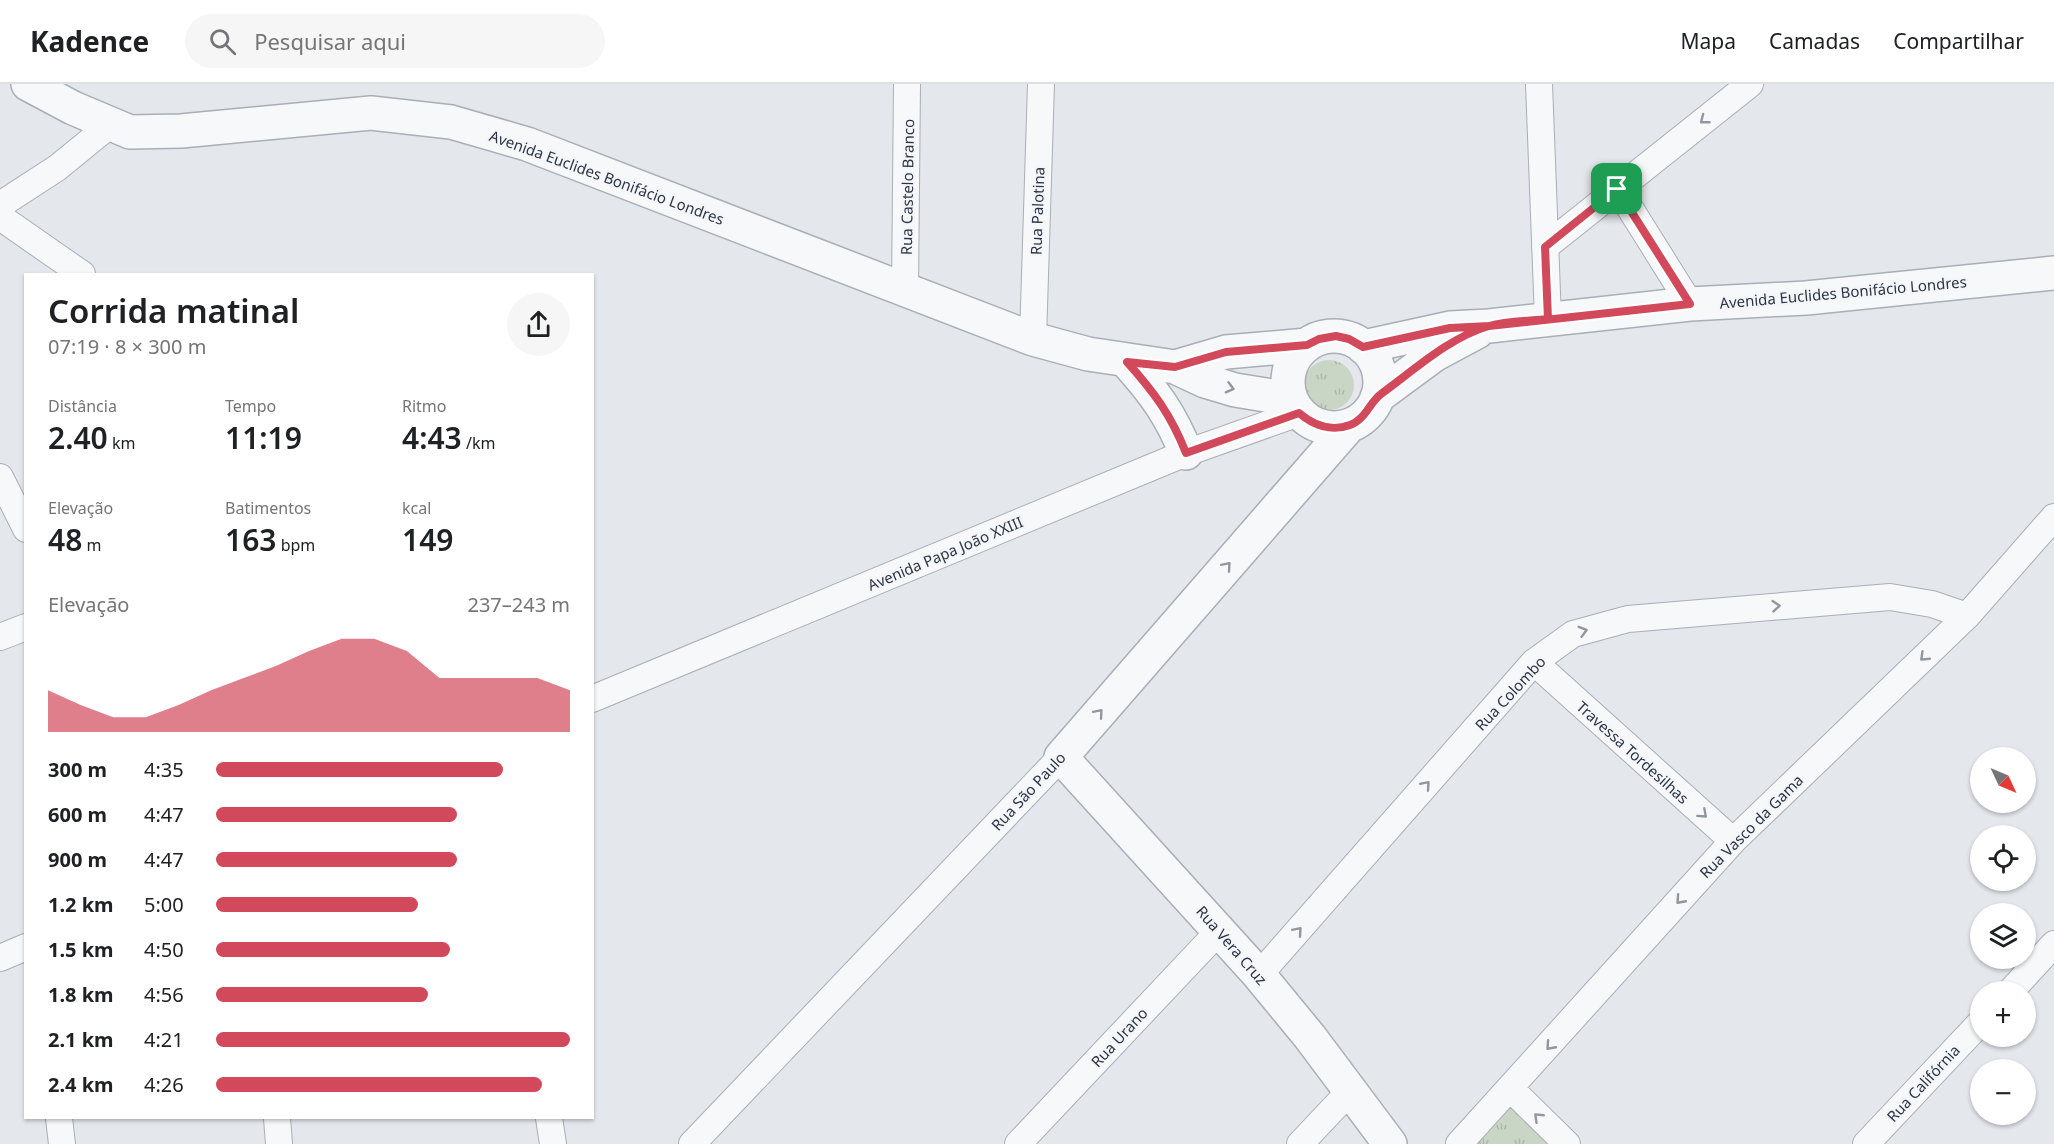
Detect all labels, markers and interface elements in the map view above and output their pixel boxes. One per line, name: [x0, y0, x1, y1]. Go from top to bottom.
search box: [185, 14, 605, 68]
text: Kadence: [30, 22, 149, 60]
icon: search: [206, 25, 239, 58]
text: Pesquisar aqui: [254, 26, 406, 56]
text: Mapa: [1680, 27, 1736, 55]
text: Camadas: [1769, 27, 1860, 55]
text: Compartilhar: [1893, 27, 2024, 55]
one-way arrow: [1700, 113, 1711, 124]
street label: Rua Castelo Branco: [896, 119, 918, 255]
street label: Avenida Euclides Bonifácio Londres: [487, 125, 727, 229]
pin: [1591, 163, 1642, 214]
street label: Rua Palotina: [1025, 167, 1049, 255]
icon: arrive: [1600, 172, 1633, 205]
street label: Avenida Euclides Bonifácio Londres: [1718, 271, 1968, 313]
text: Corrida matinal: [48, 288, 299, 333]
button: share: [507, 293, 570, 356]
text: 07:19 · 8 × 300 m: [48, 333, 206, 360]
one-way arrow: [1224, 381, 1235, 393]
text: Distância: [48, 395, 117, 417]
text: Tempo: [225, 395, 276, 417]
text: Ritmo: [402, 395, 447, 417]
text: 2.40: [48, 417, 108, 458]
text: 11:19: [225, 417, 302, 458]
text: 4:43: [402, 417, 462, 458]
text: km: [108, 432, 135, 454]
text: /km: [462, 432, 495, 454]
text: Elevação: [48, 497, 113, 519]
text: Batimentos: [225, 497, 311, 519]
text: kcal: [402, 497, 431, 519]
street label: Avenida Papa João XXIII: [864, 511, 1026, 595]
text: 48: [48, 519, 82, 560]
text: 163: [225, 519, 276, 560]
text: 149: [402, 519, 453, 560]
text: m: [82, 534, 101, 556]
text: bpm: [276, 534, 315, 556]
one-way arrow: [1220, 562, 1231, 573]
text: Elevação: [48, 591, 129, 618]
text: 237–243 m: [467, 591, 570, 618]
one-way arrow: [1771, 600, 1780, 613]
one-way arrow: [1577, 626, 1588, 638]
one-way arrow: [1921, 650, 1931, 661]
street label: Rua Colombo: [1470, 652, 1550, 734]
street label: Travessa Tordesilhas: [1573, 696, 1693, 808]
one-way arrow: [1092, 709, 1103, 720]
north arrow: [1970, 747, 2036, 813]
map controls: [1970, 747, 2036, 1125]
street label: Rua São Paulo: [987, 748, 1069, 834]
text: 300 m: [48, 756, 107, 783]
text: 4:35: [144, 756, 184, 783]
street label: Rua Vasco da Gama: [1695, 770, 1807, 882]
one-way arrow: [1419, 781, 1430, 792]
text: 600 m: [48, 801, 107, 828]
text: 4:47: [144, 801, 184, 828]
one-way arrow: [1696, 807, 1706, 818]
button: locate: [1970, 825, 2036, 891]
text: 900 m: [48, 846, 107, 873]
text: 4:47: [144, 846, 184, 873]
text: 1.2 km: [48, 891, 114, 918]
text: 5:00: [144, 891, 184, 918]
one-way arrow: [1676, 893, 1687, 904]
street label: Rua Vera Cruz: [1192, 901, 1272, 989]
button: layers: [1970, 903, 2036, 969]
one-way arrow: [1291, 927, 1302, 938]
text: 1.5 km: [48, 936, 114, 963]
text: 4:50: [144, 936, 184, 963]
text: 1.8 km: [48, 981, 114, 1008]
text: 4:56: [144, 981, 184, 1008]
button: +: [1970, 981, 2036, 1047]
street label: Rua Urano: [1086, 1003, 1152, 1071]
text: 2.1 km: [48, 1026, 114, 1053]
text: 4:21: [144, 1026, 184, 1053]
one-way arrow: [1546, 1039, 1557, 1049]
street label: Rua Califórnia: [1882, 1040, 1964, 1126]
button: −: [1970, 1059, 2036, 1125]
text: 2.4 km: [48, 1071, 114, 1098]
text: 4:26: [144, 1071, 184, 1098]
one-way arrow: [1535, 1113, 1545, 1124]

